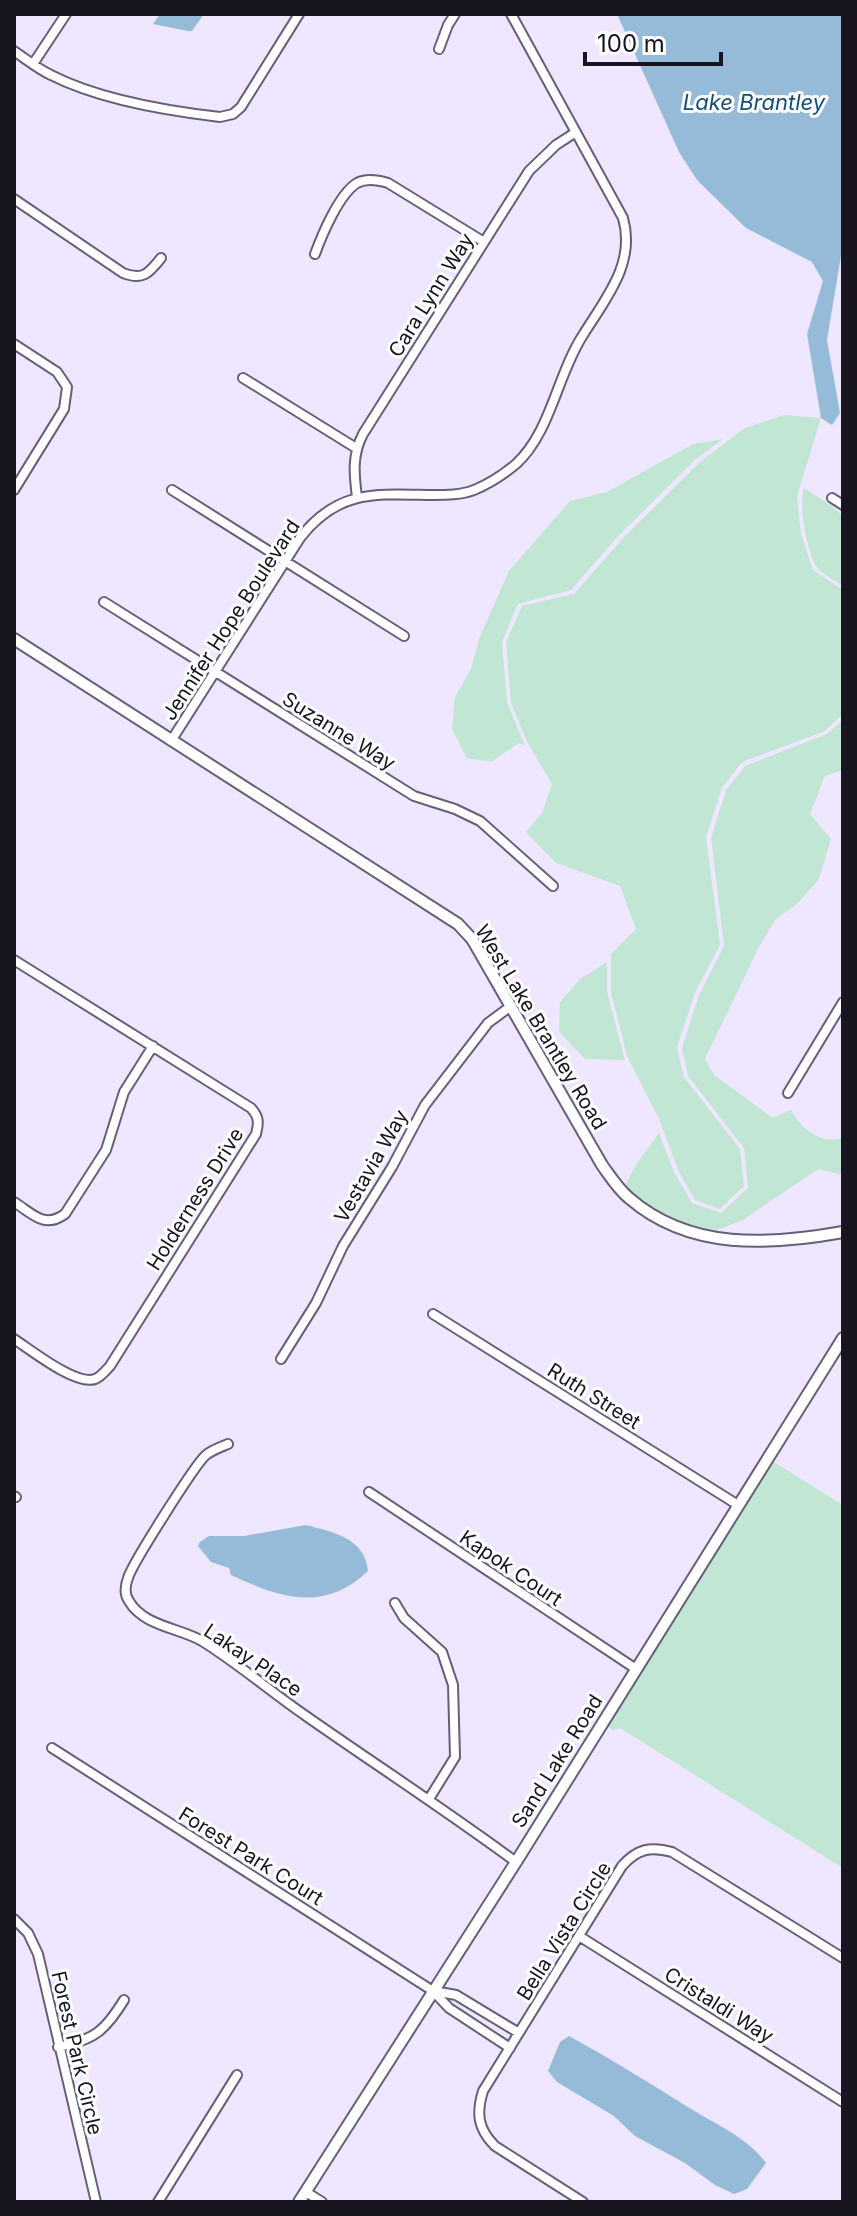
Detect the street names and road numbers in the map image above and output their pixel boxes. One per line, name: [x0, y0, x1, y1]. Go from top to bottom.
street label: Cara Lynn Way: [383, 229, 479, 361]
street label: Jennifer Hope Boulevard: [157, 515, 305, 725]
street label: Suzanne Way: [278, 687, 400, 775]
street label: West Lake Brantley Road: [470, 920, 612, 1134]
street label: Vestavia Way: [329, 1105, 413, 1227]
street label: Holderness Drive: [142, 1123, 248, 1275]
street label: Ruth Street: [543, 1358, 645, 1434]
street label: Kapok Court: [455, 1525, 567, 1611]
street label: Lakay Place: [199, 1618, 307, 1702]
street label: Sand Lake Road: [506, 1690, 608, 1832]
street label: Forest Park Court: [174, 1802, 328, 1910]
street label: Bella Vista Circle: [512, 1857, 616, 2005]
street label: Cristaldi Way: [660, 1962, 778, 2048]
street label: Forest Park Circle: [46, 1969, 108, 2137]

